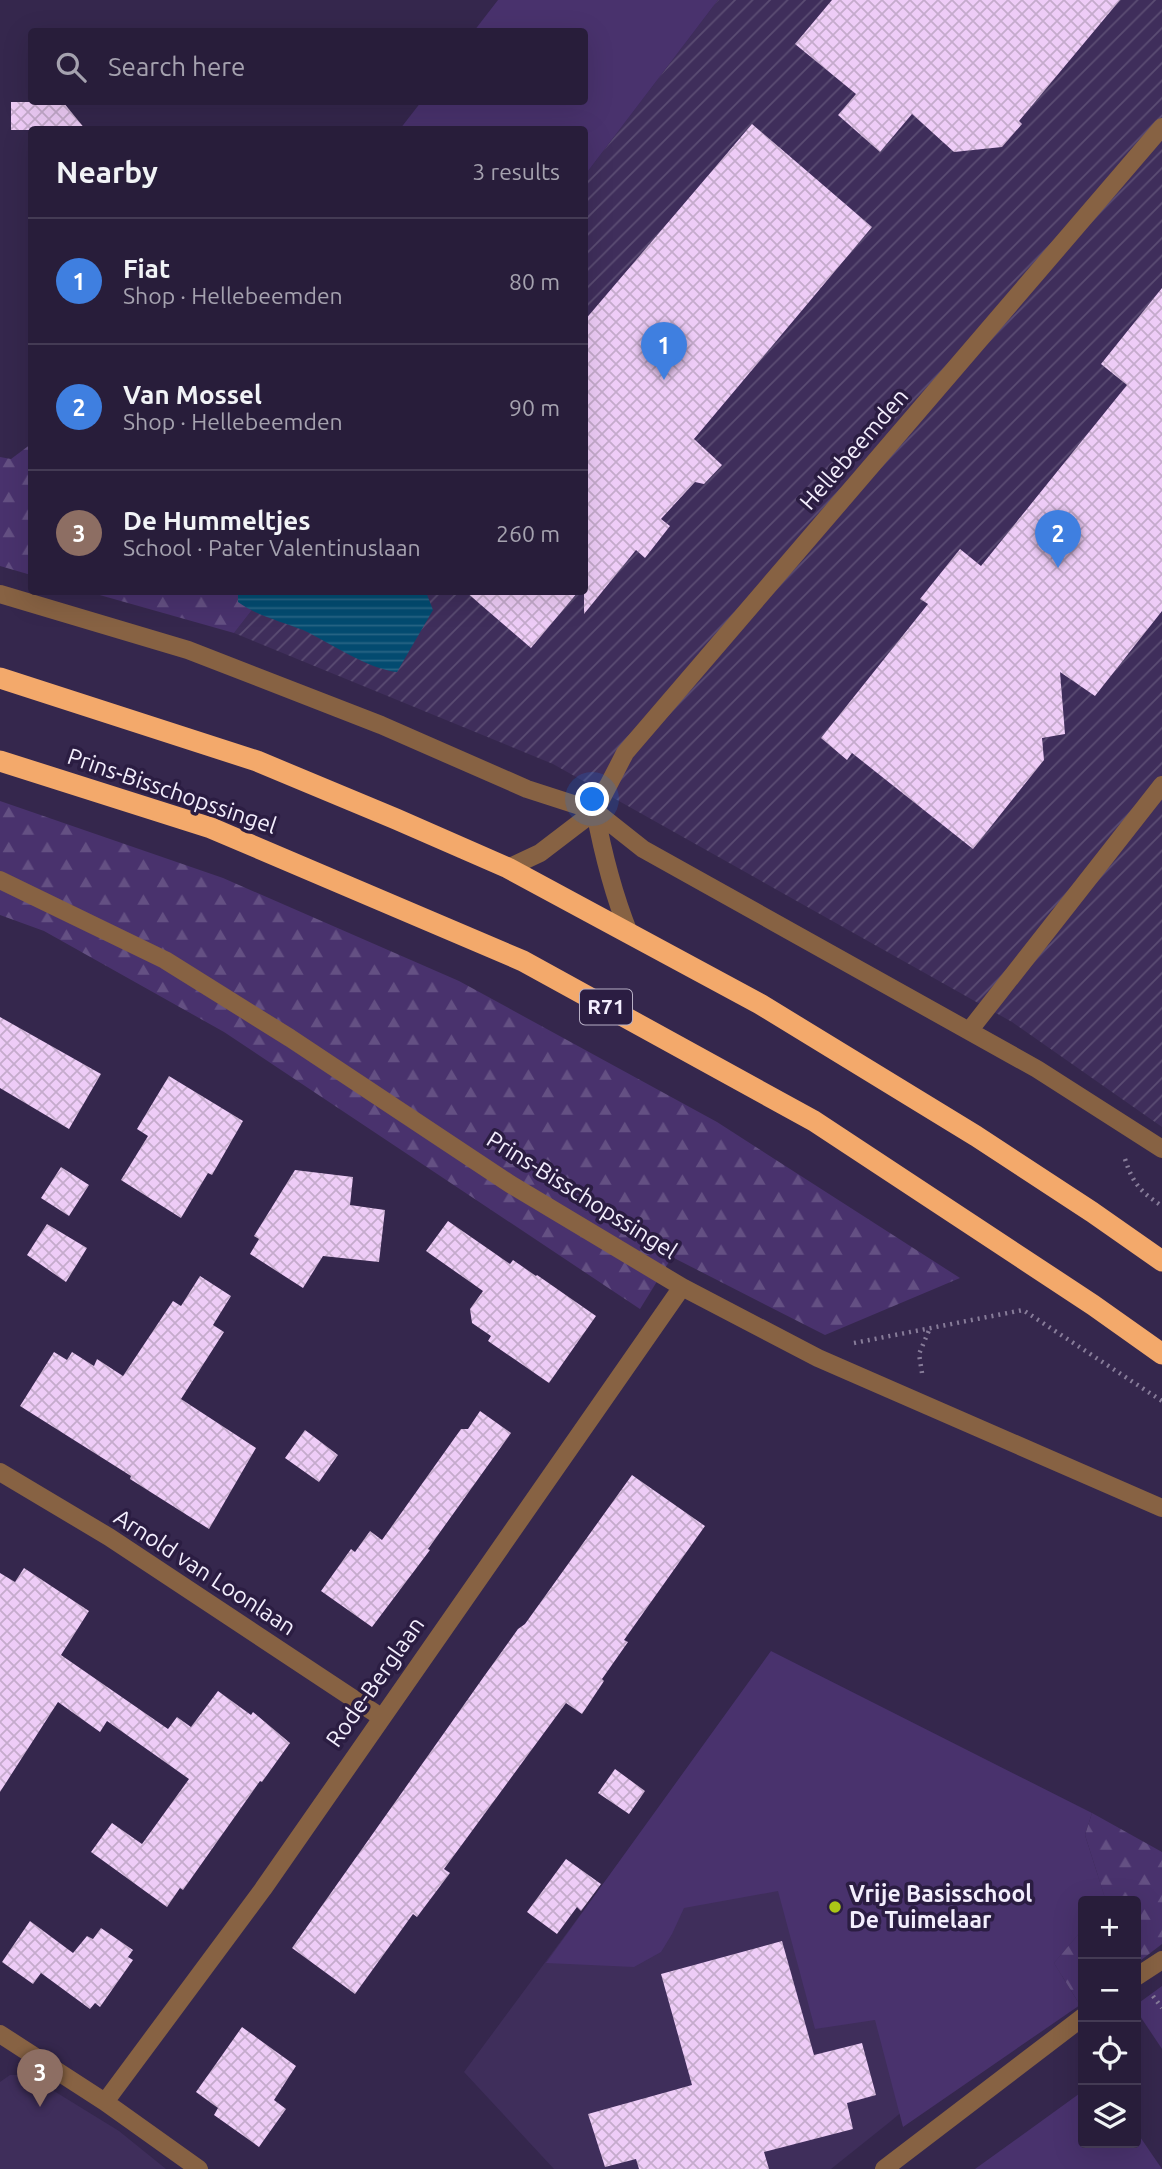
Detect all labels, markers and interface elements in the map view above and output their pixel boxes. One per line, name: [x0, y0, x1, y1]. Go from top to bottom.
search box: [28, 28, 588, 105]
icon: search: [52, 48, 90, 86]
text: Search here: [108, 52, 245, 81]
text: Nearby: [56, 155, 158, 189]
text: 3 results: [472, 159, 560, 184]
text: Fiat: [123, 254, 170, 283]
text: 1: [73, 269, 85, 294]
text: 80 m: [509, 269, 560, 294]
text: Shop · Hellebeemden: [123, 283, 343, 308]
pin: 1: [641, 322, 687, 380]
text: Van Mossel: [123, 380, 262, 409]
street label: Hellebeemden: [795, 383, 913, 514]
text: 2: [73, 395, 85, 420]
text: 90 m: [509, 395, 560, 420]
text: Shop · Hellebeemden: [123, 409, 343, 434]
text: De Hummeltjes: [123, 506, 311, 535]
pin: 2: [1035, 510, 1081, 568]
text: 3: [73, 521, 85, 546]
text: 260 m: [496, 521, 560, 546]
text: School · Pater Valentinuslaan: [123, 535, 421, 560]
street label: Prins-Bisschopssingel: [64, 743, 280, 838]
your location: [575, 782, 609, 816]
road number: R71: [580, 990, 632, 1024]
street label: Prins-Bisschopssingel: [483, 1126, 682, 1263]
street label: Arnold van Loonlaan: [110, 1504, 301, 1640]
street label: Rode-Berglaan: [321, 1612, 429, 1751]
place label: Vrije Basisschool De Tuimelaar: [849, 1881, 1032, 1932]
map controls: [1078, 1896, 1141, 2148]
button: +: [1078, 1896, 1141, 1959]
marker: Vrije Basisschool De Tuimelaar: [827, 1899, 843, 1915]
button: −: [1078, 1959, 1141, 2022]
button: locate: [1078, 2022, 1141, 2085]
pin: 3: [17, 2049, 63, 2107]
button: layers: [1078, 2085, 1141, 2148]

